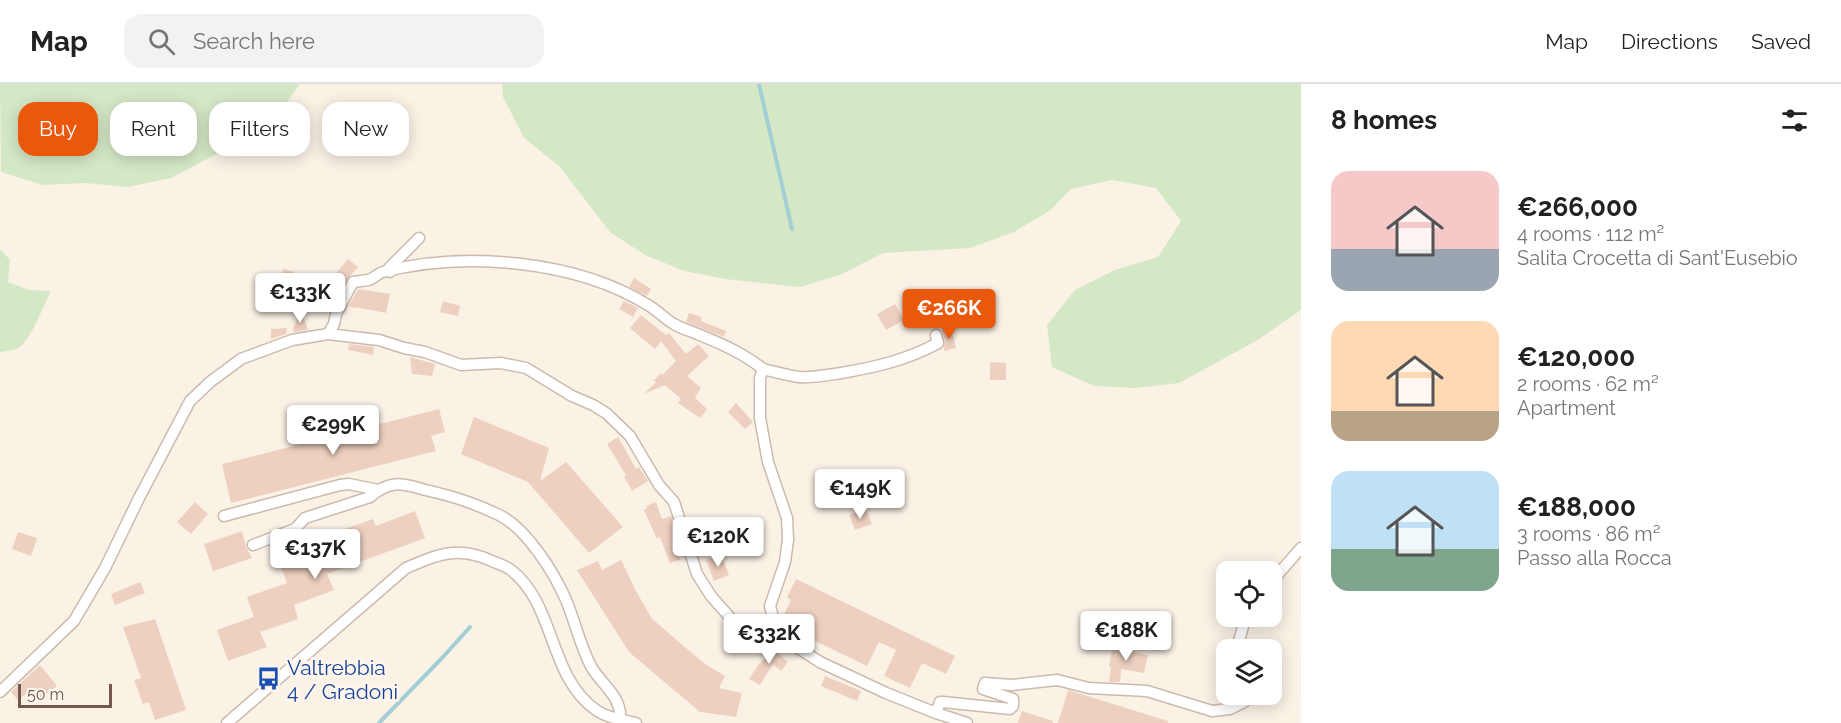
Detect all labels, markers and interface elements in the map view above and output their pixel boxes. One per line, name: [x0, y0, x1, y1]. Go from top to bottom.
search box: [124, 14, 544, 68]
text: Map: [30, 25, 88, 58]
icon: search: [145, 25, 178, 58]
text: Search here: [193, 28, 315, 54]
text: Map: [1545, 29, 1588, 54]
text: Directions: [1621, 29, 1718, 54]
text: Saved: [1751, 29, 1811, 54]
chip: Buy: [18, 102, 98, 156]
chip: Rent: [110, 102, 197, 156]
chip: Filters: [209, 102, 310, 156]
chip: New: [322, 102, 409, 156]
icon: filters: [1778, 104, 1811, 137]
text: 8 homes: [1331, 105, 1437, 135]
text: €266,000: [1517, 192, 1638, 222]
icon: home: [1379, 195, 1451, 267]
text: 4 rooms · 112 m²: [1517, 222, 1664, 246]
text: Salita Crocetta di Sant'Eusebio: [1517, 246, 1798, 270]
pin: €133K: [258, 273, 342, 324]
text: €133K: [269, 280, 331, 304]
pin: €266K: [907, 289, 991, 340]
text: €266K: [917, 296, 981, 320]
text: €120,000: [1517, 342, 1635, 372]
icon: home: [1379, 345, 1451, 417]
text: 2 rooms · 62 m²: [1517, 372, 1659, 396]
text: Apartment: [1517, 396, 1616, 420]
pin: €299K: [291, 405, 375, 456]
text: €299K: [301, 412, 365, 436]
pin: €149K: [818, 469, 902, 520]
text: €149K: [829, 476, 891, 500]
text: €188,000: [1517, 492, 1636, 522]
icon: home: [1379, 495, 1451, 567]
pin: €120K: [676, 517, 760, 568]
text: 3 rooms · 86 m²: [1517, 522, 1660, 546]
text: €120K: [687, 524, 749, 548]
pin: €137K: [273, 529, 357, 580]
text: €137K: [284, 536, 346, 560]
text: Passo alla Rocca: [1517, 546, 1672, 570]
map controls: [1216, 561, 1282, 705]
button: locate: [1216, 561, 1282, 627]
pin: €188K: [1084, 611, 1168, 662]
pin: €332K: [727, 614, 811, 665]
text: €188K: [1094, 618, 1158, 642]
text: €332K: [738, 621, 800, 645]
button: layers: [1216, 639, 1282, 705]
place label: Valtrebbia 4 / Gradoni: [287, 655, 398, 704]
bus stop icon: Valtrebbia 4 / Gradoni: [256, 666, 282, 692]
scale bar: [18, 681, 112, 708]
text: 50 m: [27, 685, 64, 704]

